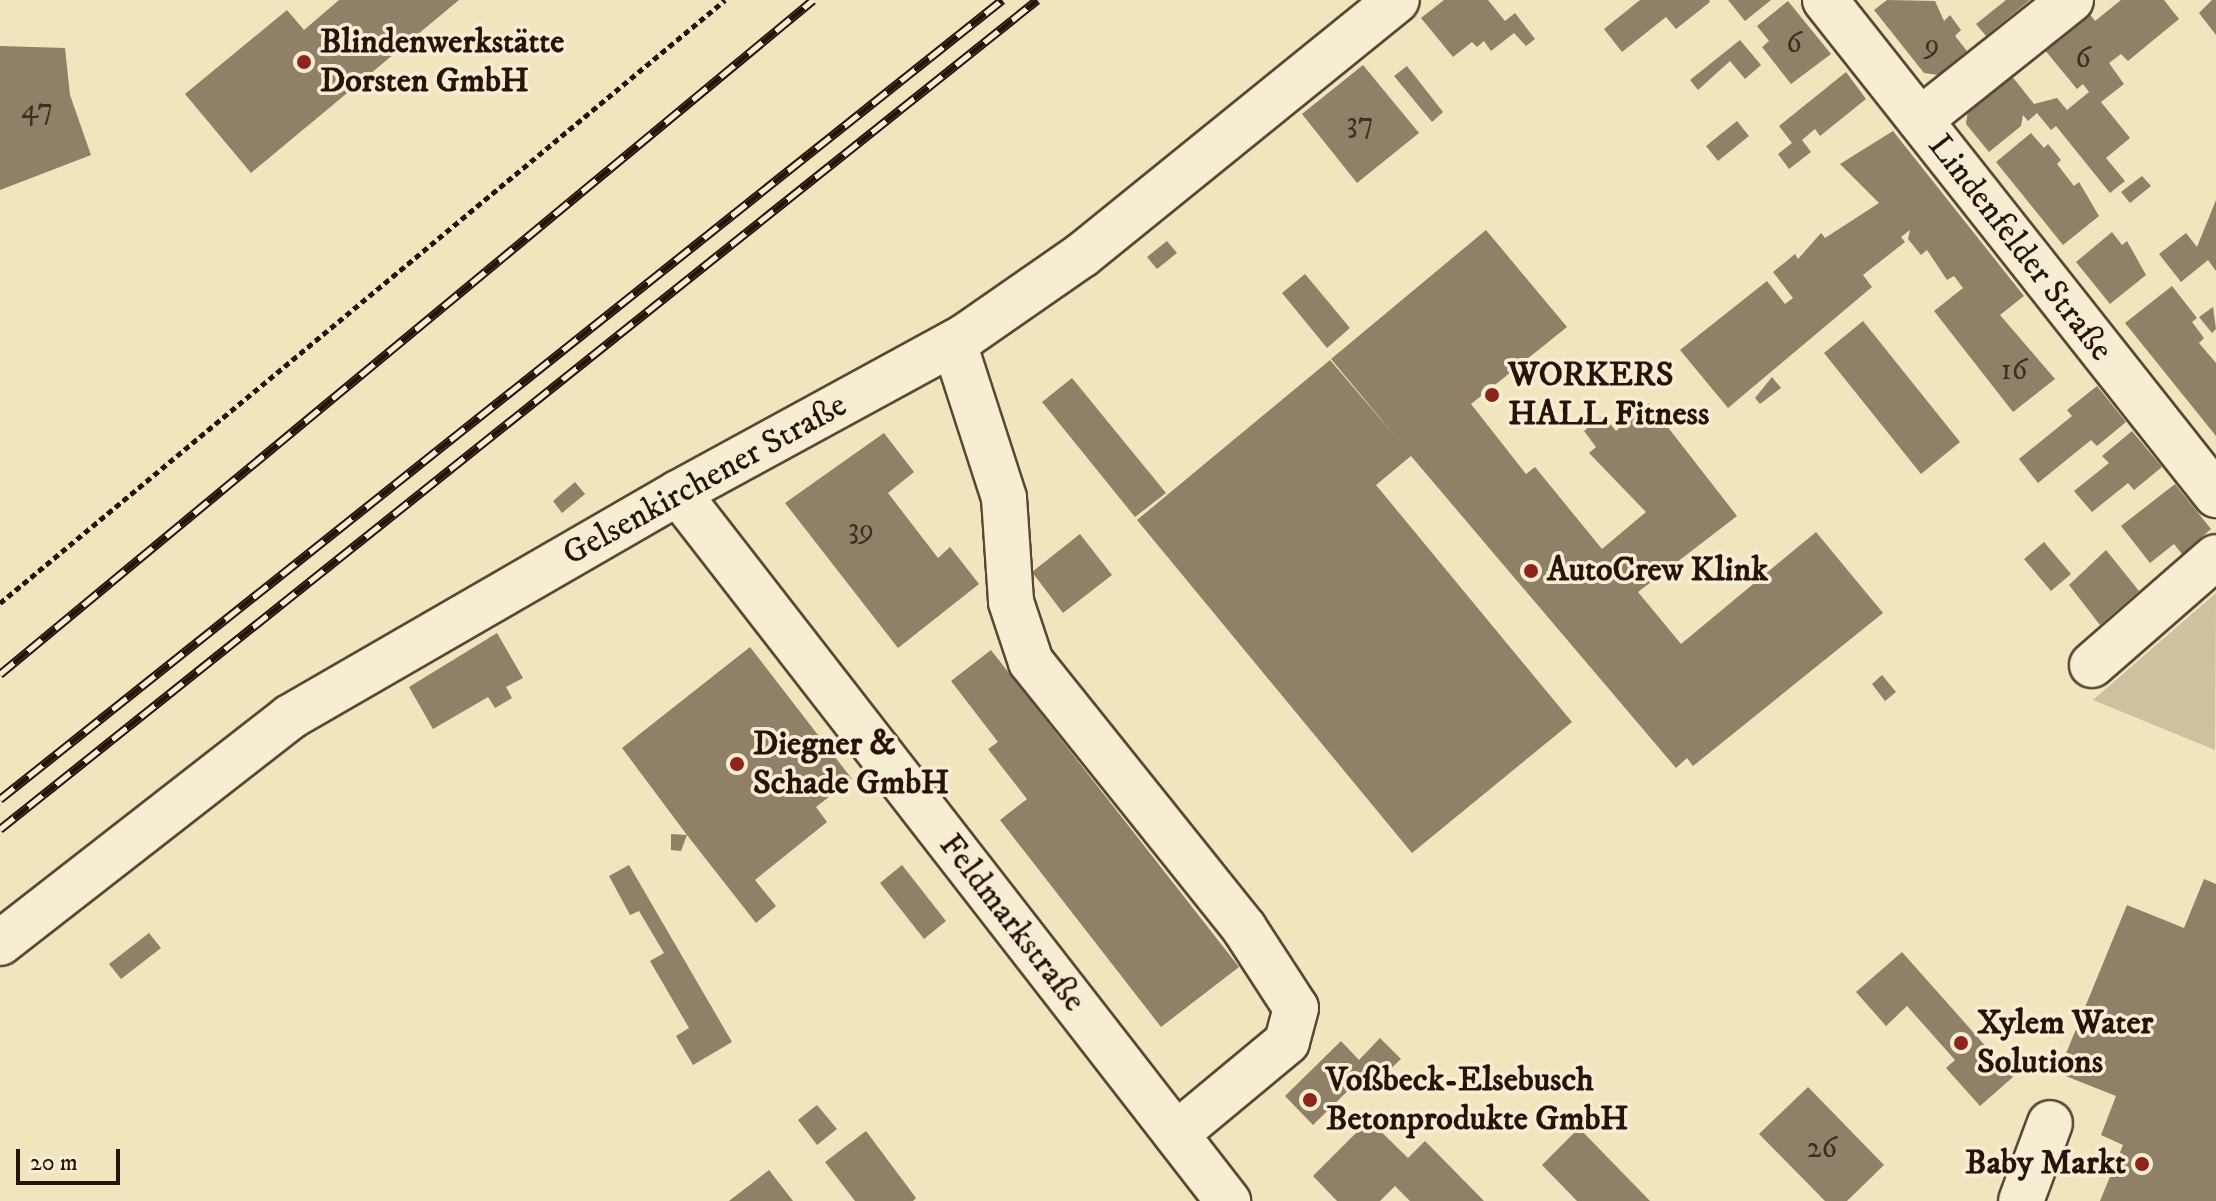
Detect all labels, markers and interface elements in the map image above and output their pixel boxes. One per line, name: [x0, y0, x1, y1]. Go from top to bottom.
place label: Blindenwerkstätte Dorsten GmbH: [320, 22, 564, 102]
house number: 6: [1786, 26, 1802, 62]
house number: 9: [1925, 27, 1939, 63]
house number: 6: [2075, 41, 2091, 77]
marker: Blindenwerkstätte Dorsten GmbH: [295, 53, 313, 71]
house number: 47: [21, 92, 53, 128]
house number: 37: [1347, 106, 1373, 142]
street label: Lindenfelder Straße: [1919, 127, 2121, 369]
house number: 16: [2001, 353, 2027, 389]
place label: WORKERS HALL Fitness: [1508, 355, 1709, 434]
street label: Gelsenkirchener Straße: [556, 385, 854, 575]
marker: WORKERS HALL Fitness: [1483, 386, 1501, 404]
house number: 39: [848, 512, 874, 548]
place label: AutoCrew Klink: [1547, 551, 1768, 591]
marker: AutoCrew Klink: [1522, 562, 1540, 580]
place label: Diegner & Schade GmbH: [753, 724, 949, 804]
marker: Diegner & Schade GmbH: [728, 755, 746, 773]
street label: Feldmarkstraße: [930, 826, 1094, 1020]
place label: Xylem Water Solutions: [1977, 1003, 2153, 1082]
marker: Xylem Water Solutions: [1952, 1034, 1970, 1052]
place label: Voßbeck-Elsebusch Betonprodukte GmbH: [1326, 1060, 1628, 1140]
marker: Voßbeck-Elsebusch Betonprodukte GmbH: [1301, 1091, 1319, 1109]
house number: 26: [1807, 1131, 1837, 1167]
scale bar: [20, 1133, 124, 1183]
place label: Baby Markt: [1965, 1144, 2126, 1184]
text: 20 m: [30, 1148, 78, 1178]
marker: Baby Markt: [2133, 1155, 2151, 1173]

